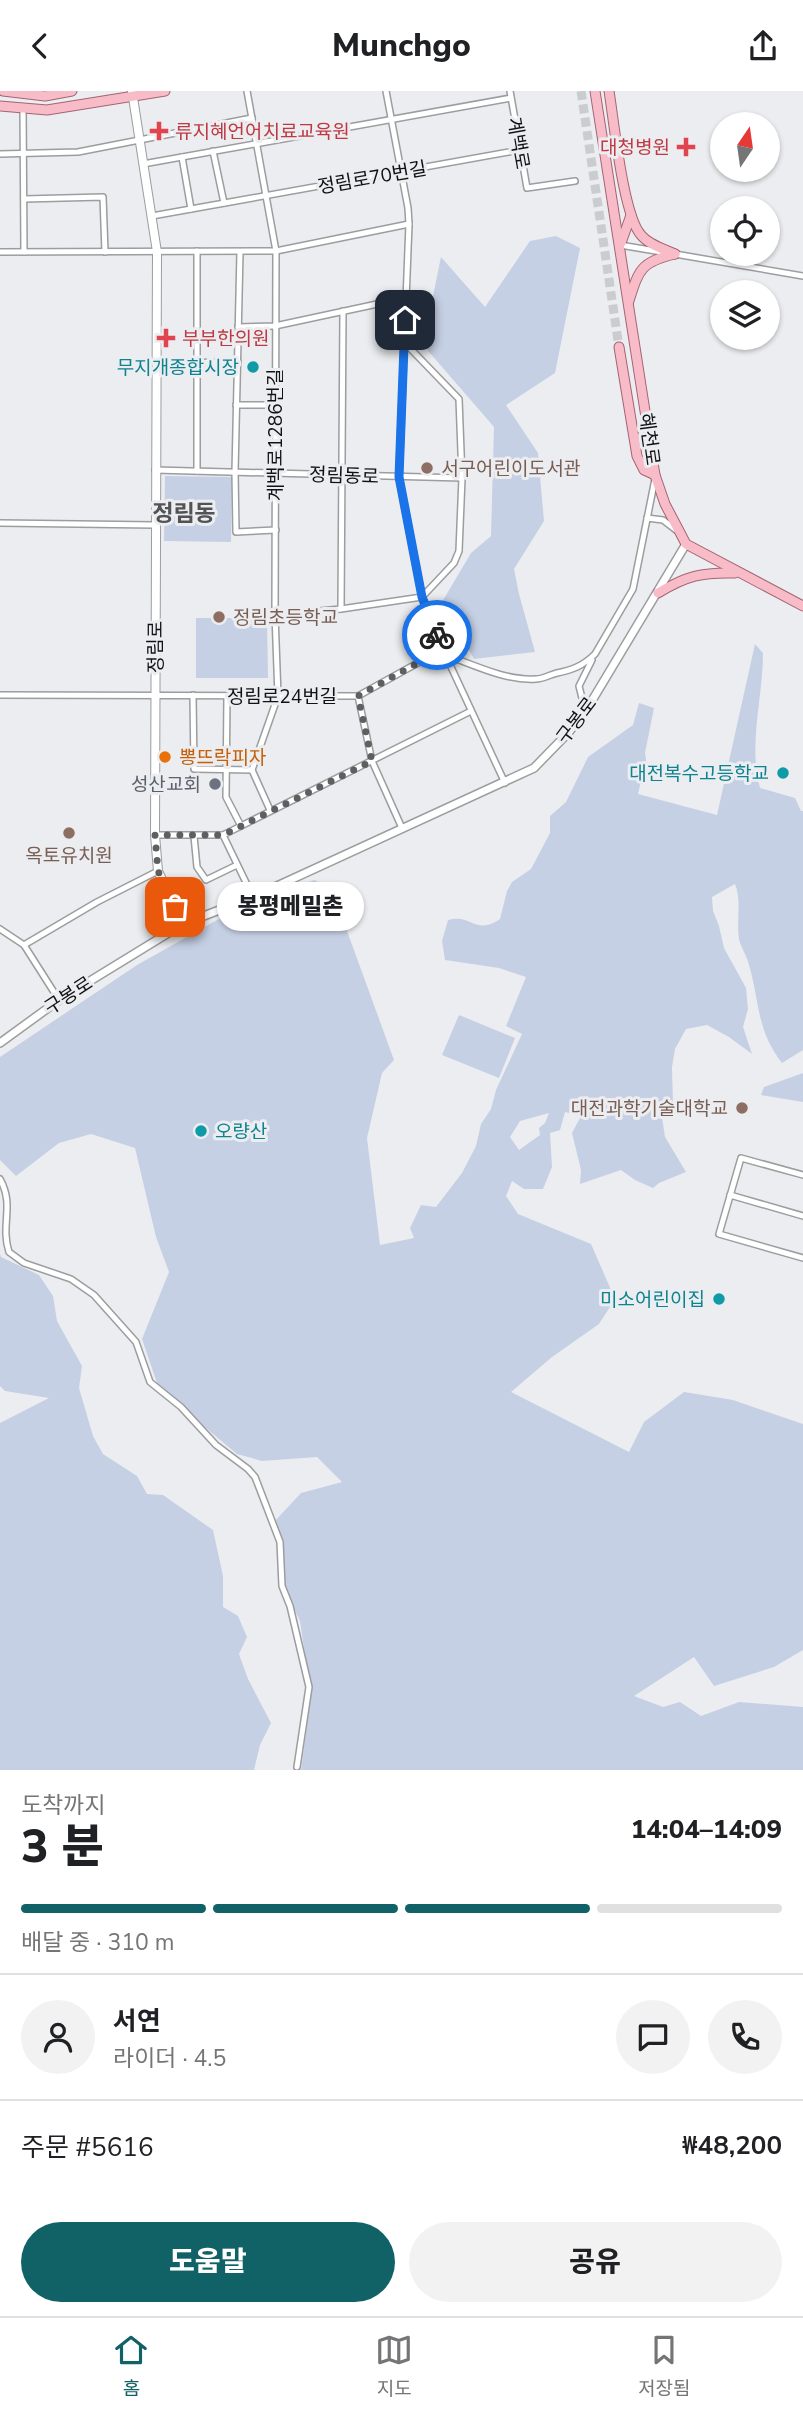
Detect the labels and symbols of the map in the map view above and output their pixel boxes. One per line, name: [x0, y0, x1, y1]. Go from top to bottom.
north arrow: [710, 112, 780, 182]
street label: 계백로: [501, 115, 535, 171]
place label: 류지혜언어치료교육원: [175, 119, 350, 145]
marker: 류지혜언어치료교육원: [149, 121, 169, 141]
place label: 대청병원: [600, 135, 670, 161]
marker: 대청병원: [676, 137, 696, 157]
street label: 정림로70번길: [316, 156, 429, 200]
pin: [375, 290, 435, 350]
place label: 부부한의원: [182, 326, 269, 352]
marker: 부부한의원: [156, 328, 176, 348]
place label: 무지개종합시장: [117, 355, 239, 381]
marker: 무지개종합시장: [245, 359, 261, 375]
street label: 계백로1286번길: [263, 368, 289, 502]
street label: 혜천로: [632, 411, 666, 467]
place label: 서구어린이도서관: [441, 456, 581, 482]
marker: 서구어린이도서관: [419, 460, 435, 476]
street label: 정림동로: [309, 462, 379, 490]
district label: 정림동: [152, 498, 216, 529]
courier: [402, 600, 472, 670]
place label: 정림초등학교: [233, 605, 338, 631]
marker: 정림초등학교: [211, 609, 227, 625]
street label: 정림로: [143, 621, 169, 673]
street label: 정림로24번길: [227, 684, 337, 710]
street label: 구봉로: [551, 692, 603, 749]
place label: 뽕뜨락피자: [179, 745, 266, 771]
marker: 뽕뜨락피자: [157, 749, 173, 765]
place label: 대전복수고등학교: [629, 761, 769, 787]
marker: 대전복수고등학교: [775, 765, 791, 781]
place label: 성산교회: [131, 772, 201, 798]
marker: 성산교회: [207, 776, 223, 792]
marker: 옥토유치원: [61, 825, 77, 841]
place label: 옥토유치원: [25, 843, 113, 869]
pin: [145, 877, 205, 937]
callout: 봉평메밀촌: [217, 883, 364, 931]
street label: 구봉로: [39, 971, 98, 1021]
place label: 대전과학기술대학교: [571, 1096, 728, 1122]
marker: 대전과학기술대학교: [734, 1100, 750, 1116]
place label: 오량산: [215, 1119, 267, 1145]
marker: 오량산: [193, 1123, 209, 1139]
place label: 미소어린이집: [600, 1287, 705, 1313]
marker: 미소어린이집: [711, 1291, 727, 1307]

